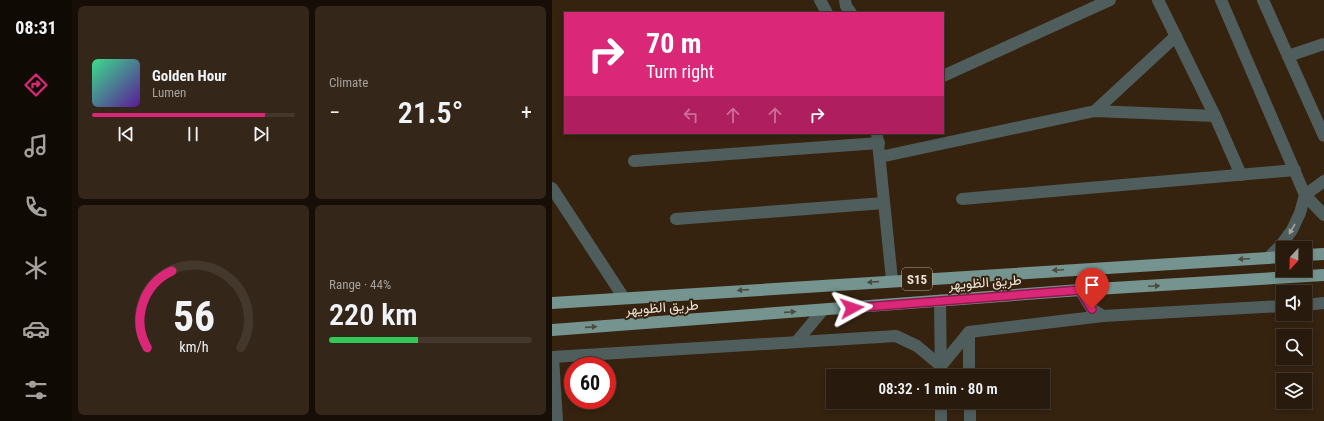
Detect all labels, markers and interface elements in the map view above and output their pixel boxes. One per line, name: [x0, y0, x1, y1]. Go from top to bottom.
text: 08:31: [15, 17, 57, 38]
text: 70 m: [646, 27, 702, 60]
icon: right: [580, 28, 632, 80]
text: Turn right: [646, 61, 714, 82]
text: Golden Hour: [152, 67, 227, 85]
icon: directions: [22, 71, 50, 99]
text: Climate: [329, 75, 368, 90]
text: Lumen: [152, 85, 186, 100]
text: 21.5°: [398, 95, 463, 130]
text: −: [329, 100, 340, 125]
text: +: [521, 100, 532, 125]
icon: left: [680, 104, 702, 126]
icon: ahead: [722, 104, 744, 126]
icon: ahead: [764, 104, 786, 126]
icon: right: [806, 104, 828, 126]
icon: previous: [115, 123, 137, 145]
icon: pause: [182, 123, 204, 145]
icon: next: [250, 123, 272, 145]
icon: music: [22, 132, 50, 160]
icon: phone: [22, 193, 50, 221]
one-way arrow: [1288, 223, 1295, 235]
north arrow: [1276, 241, 1312, 277]
map controls: [1276, 241, 1312, 409]
icon: climate: [22, 254, 50, 282]
one-way arrow: [1238, 256, 1250, 263]
one-way arrow: [1052, 267, 1064, 274]
road number: S15: [902, 268, 932, 290]
pin: [1075, 268, 1109, 309]
street label: طريق الظويهر: [947, 271, 1022, 294]
icon: arrive: [1081, 274, 1103, 296]
text: Range · 44%: [329, 277, 391, 292]
one-way arrow: [867, 278, 879, 285]
one-way arrow: [1148, 282, 1160, 289]
button: sound: [1276, 285, 1312, 321]
one-way arrow: [737, 287, 749, 294]
position arrow: [831, 287, 873, 329]
text: 56: [172, 292, 215, 341]
street label: طريق الظويهر: [624, 296, 699, 319]
text: 220 km: [329, 297, 418, 332]
one-way arrow: [784, 309, 796, 316]
icon: car: [22, 315, 50, 343]
one-way arrow: [585, 324, 597, 331]
button: search: [1276, 329, 1312, 365]
text: km/h: [179, 338, 208, 354]
speed limit sign: 60: [564, 357, 616, 409]
button: layers: [1276, 373, 1312, 409]
icon: filters: [22, 376, 50, 404]
text: 08:32 · 1 min · 80 m: [878, 380, 998, 398]

